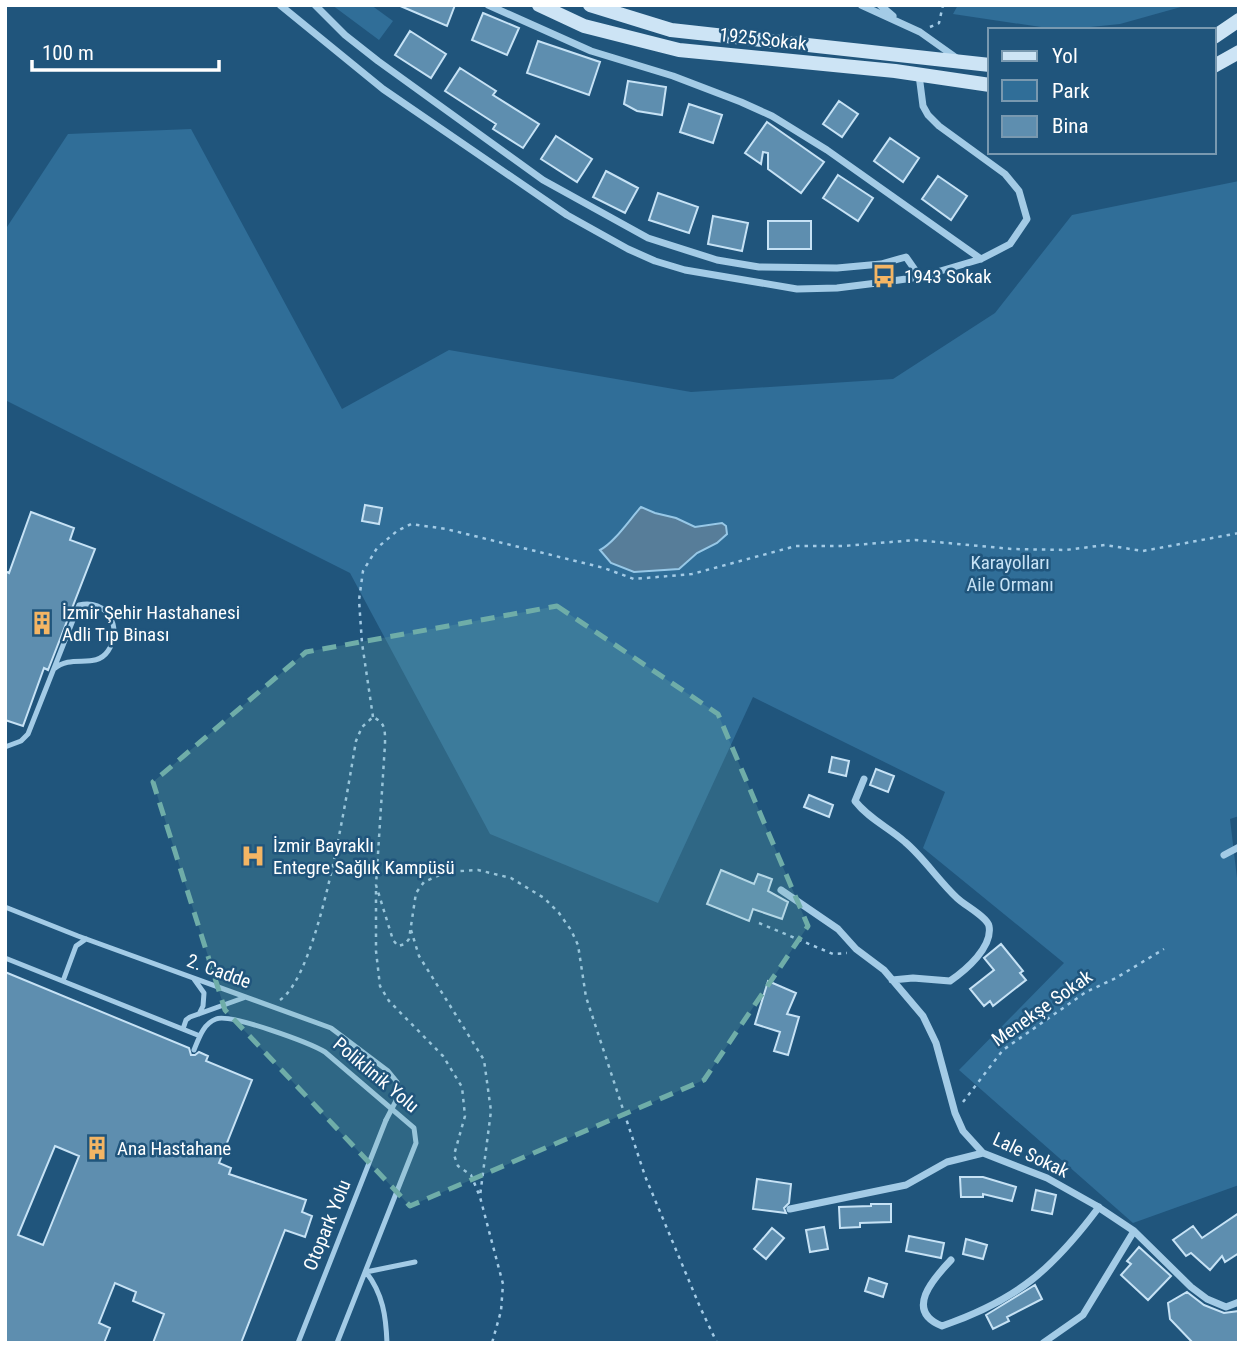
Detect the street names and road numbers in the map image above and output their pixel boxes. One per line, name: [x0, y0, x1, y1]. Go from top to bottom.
street label: 1925 Sokak: [718, 23, 808, 55]
street label: 2. Cadde: [184, 949, 254, 993]
street label: Menekşe Sokak: [987, 965, 1097, 1051]
street label: Poliklinik Yolu: [328, 1032, 424, 1118]
street label: Lale Sokak: [989, 1127, 1073, 1183]
street label: Otopark Yolu: [298, 1176, 356, 1274]

